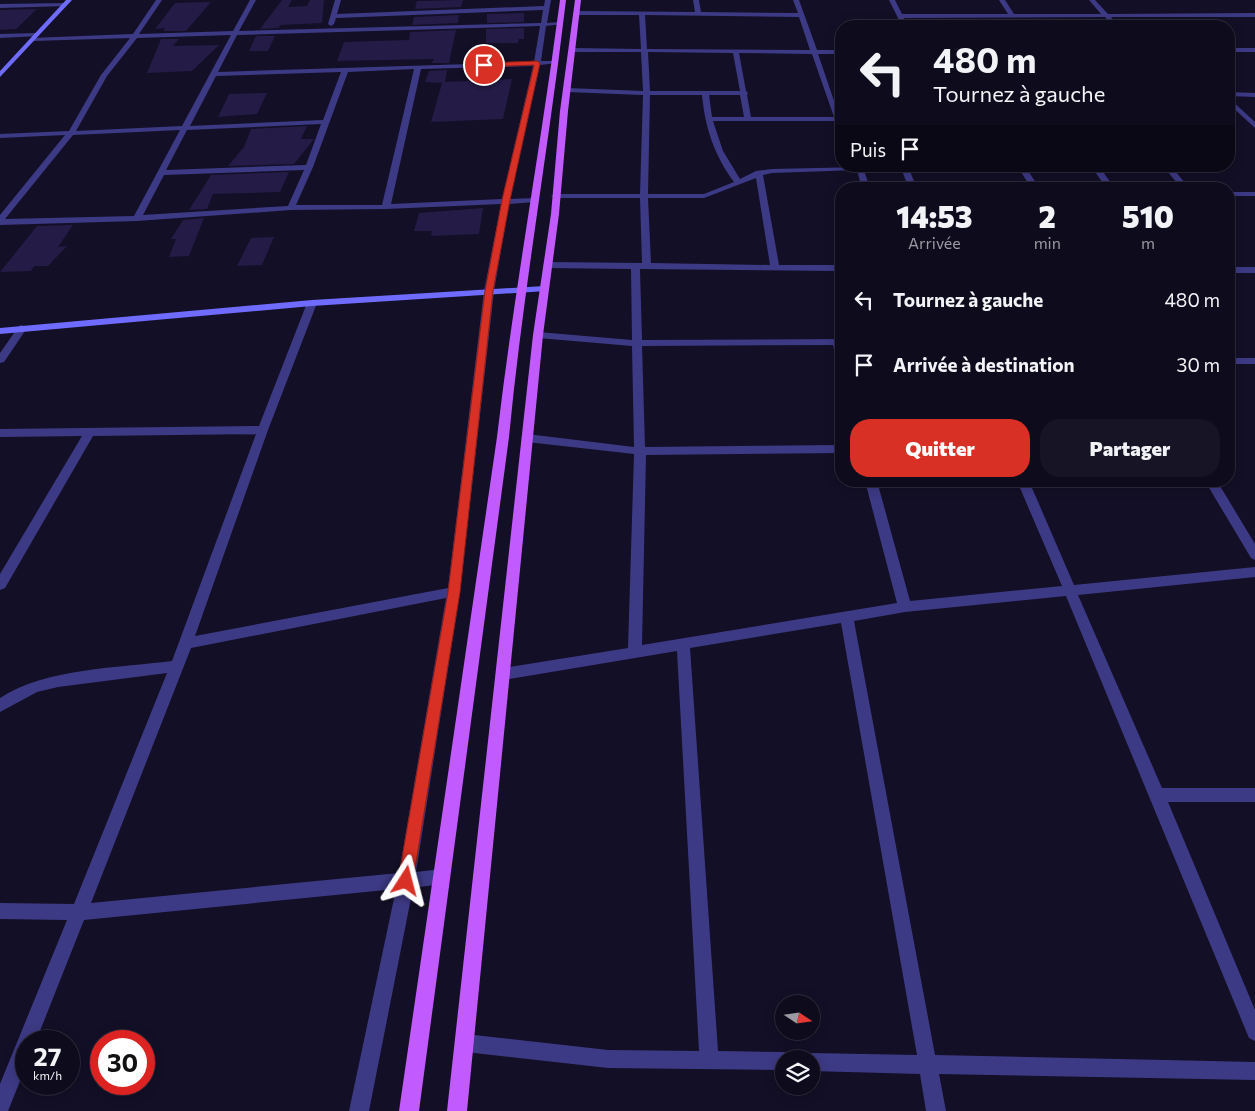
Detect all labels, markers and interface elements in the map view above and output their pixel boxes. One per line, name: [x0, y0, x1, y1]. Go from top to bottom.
text: 480 m: [933, 37, 1037, 80]
icon: left: [850, 40, 915, 105]
pin: [463, 44, 505, 86]
icon: arrive: [470, 51, 498, 79]
text: Tournez à gauche: [933, 80, 1105, 107]
icon: arrive: [896, 135, 924, 163]
text: Puis: [850, 138, 886, 161]
text: 14:53: [896, 197, 973, 234]
text: 2: [1039, 197, 1056, 234]
text: 510: [1122, 197, 1174, 234]
text: Arrivée: [908, 233, 961, 252]
text: min: [1034, 233, 1061, 252]
text: m: [1141, 233, 1155, 252]
icon: left: [850, 286, 878, 314]
text: Tournez à gauche: [893, 288, 1043, 311]
text: 480 m: [1164, 288, 1220, 311]
icon: arrive: [850, 351, 878, 379]
text: Arrivée à destination: [893, 353, 1075, 376]
text: 30 m: [1177, 353, 1220, 376]
button: Quitter: [850, 419, 1030, 477]
button: Partager: [1040, 419, 1220, 477]
position arrow: [379, 854, 431, 906]
north arrow: [775, 995, 820, 1040]
map controls: [775, 995, 820, 1095]
speed limit sign: 30: [90, 1030, 155, 1095]
text: 27: [34, 1041, 61, 1071]
button: layers: [775, 1050, 820, 1095]
text: km/h: [33, 1068, 62, 1082]

